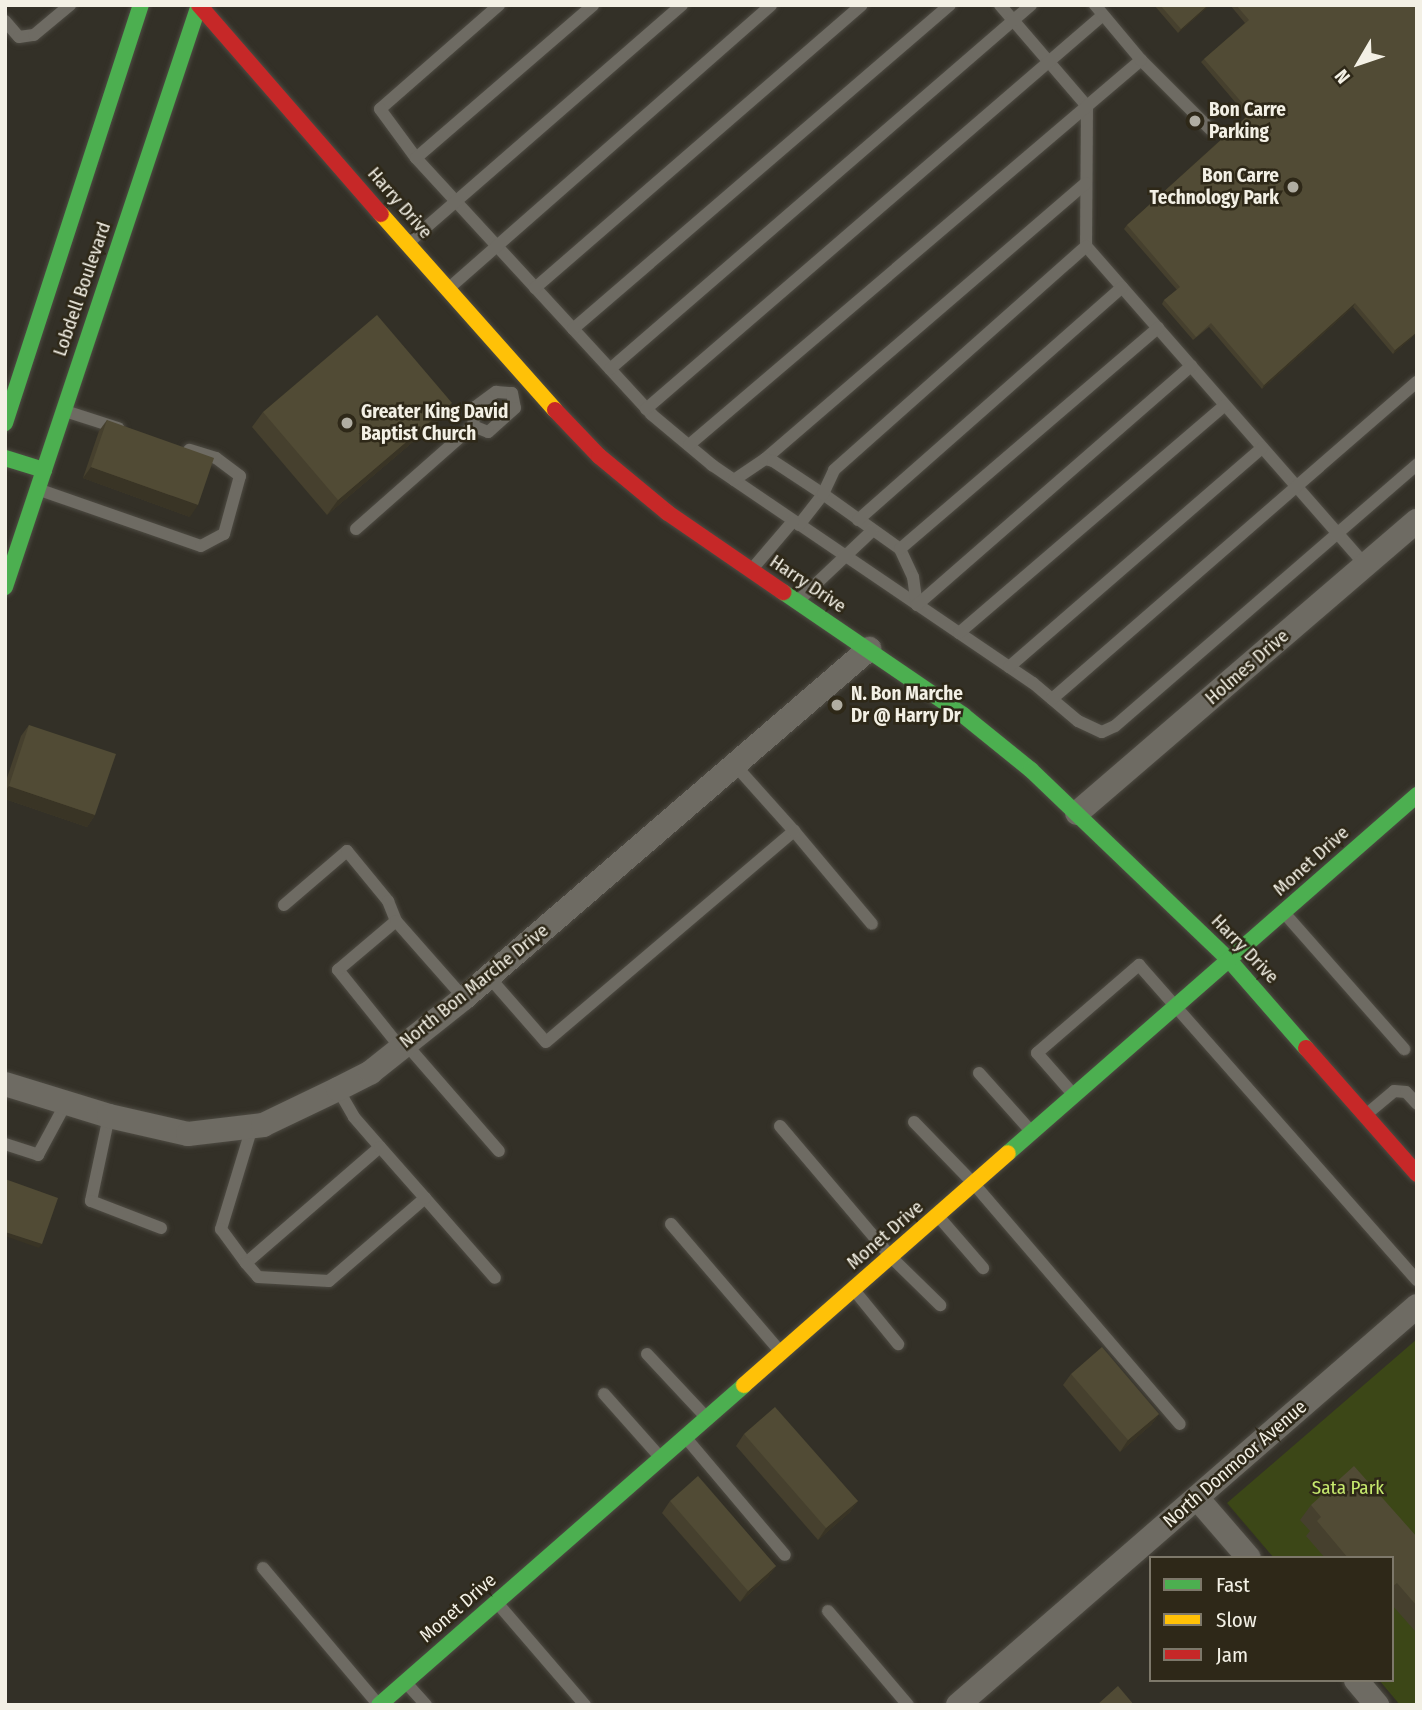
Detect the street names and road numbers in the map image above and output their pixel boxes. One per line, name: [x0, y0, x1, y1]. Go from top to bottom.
street label: Harry Drive: [363, 163, 437, 243]
street label: Lobdell Boulevard: [48, 219, 116, 359]
street label: Harry Drive: [765, 550, 851, 618]
street label: Holmes Drive: [1201, 625, 1293, 709]
street label: Monet Drive: [1269, 821, 1353, 901]
street label: Harry Drive: [1206, 910, 1284, 988]
street label: North Bon Marche Drive: [395, 919, 553, 1053]
street label: Monet Drive: [842, 1196, 928, 1274]
street label: North Donmoor Avenue: [1159, 1395, 1311, 1533]
street label: Monet Drive: [415, 1569, 501, 1647]

